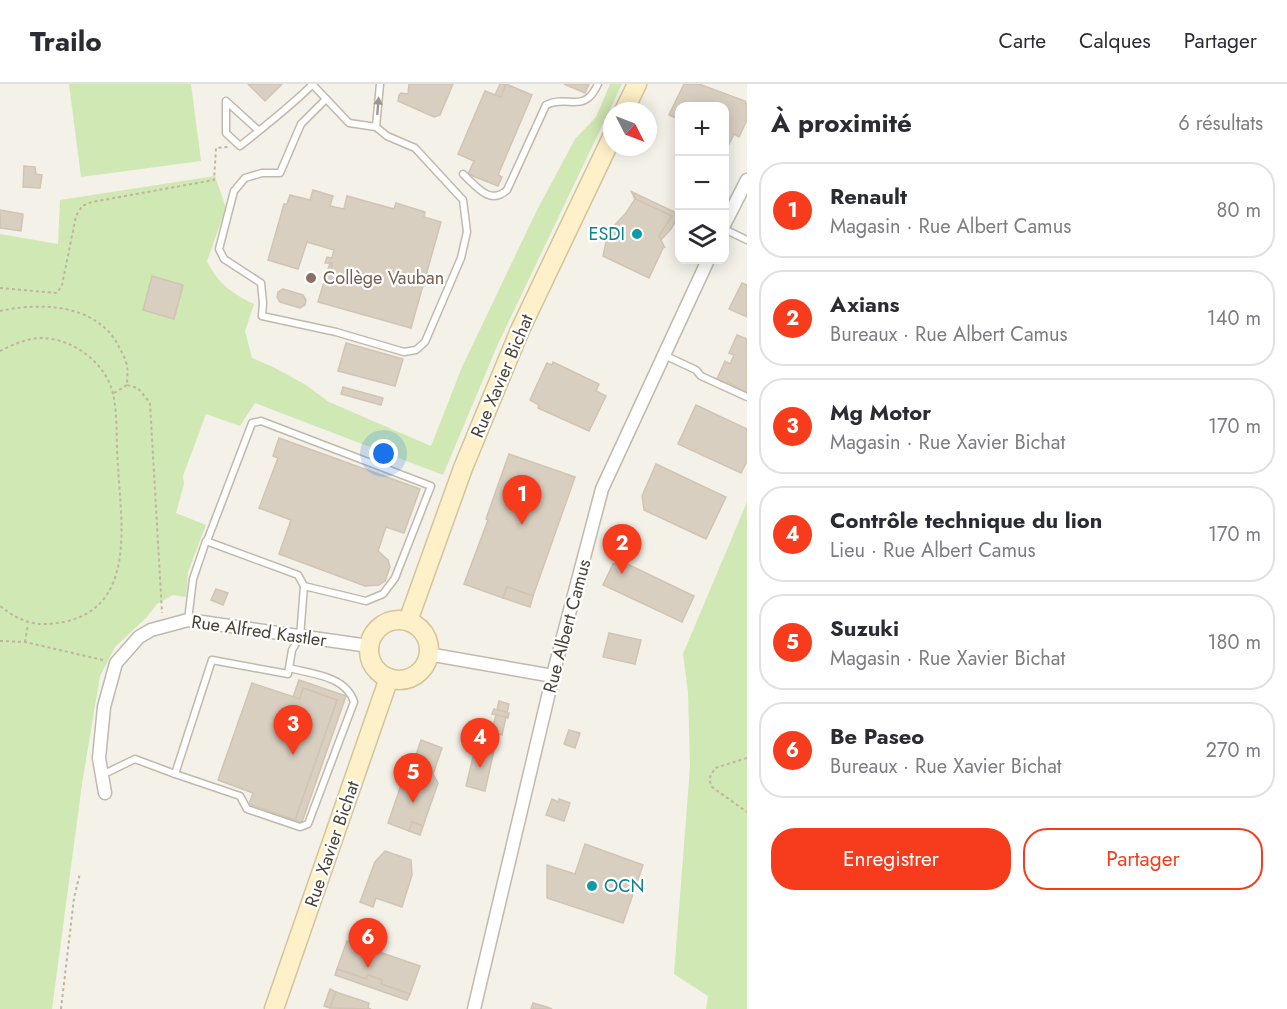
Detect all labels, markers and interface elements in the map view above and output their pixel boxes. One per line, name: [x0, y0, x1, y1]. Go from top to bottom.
text: Trailo: [30, 21, 102, 62]
text: Carte: [999, 26, 1046, 56]
text: Calques: [1079, 26, 1151, 56]
text: Partager: [1184, 26, 1257, 56]
one-way arrow: [373, 97, 383, 116]
north arrow: [603, 102, 657, 156]
map controls: [675, 102, 729, 264]
button: +: [675, 102, 729, 156]
text: À proximité: [771, 104, 912, 142]
text: 6 résultats: [1178, 109, 1263, 138]
button: −: [675, 156, 729, 210]
text: Renault: [830, 180, 907, 212]
text: 1: [787, 196, 798, 225]
text: 80 m: [1216, 196, 1261, 225]
button: layers: [675, 210, 729, 264]
text: Magasin · Rue Albert Camus: [830, 212, 1071, 241]
place label: ESDI: [589, 221, 625, 247]
marker: ESDI: [630, 227, 644, 241]
place label: Collège Vauban: [323, 265, 444, 291]
marker: Collège Vauban: [304, 271, 318, 285]
text: Axians: [830, 288, 900, 320]
text: 2: [786, 304, 799, 333]
text: 140 m: [1207, 304, 1261, 333]
street label: Rue Xavier Bichat: [464, 310, 540, 442]
text: Bureaux · Rue Albert Camus: [830, 320, 1068, 349]
text: Mg Motor: [830, 396, 931, 428]
text: 3: [786, 412, 799, 441]
text: 170 m: [1208, 412, 1261, 441]
text: Magasin · Rue Xavier Bichat: [830, 428, 1065, 457]
your location: [369, 439, 398, 468]
pin: 1: [502, 476, 542, 525]
text: Contrôle technique du lion: [830, 504, 1103, 536]
text: 4: [786, 520, 799, 549]
text: 170 m: [1208, 520, 1261, 549]
pin: 2: [602, 524, 642, 574]
text: Lieu · Rue Albert Camus: [830, 536, 1036, 565]
street label: Rue Albert Camus: [537, 556, 597, 696]
street label: Rue Alfred Kastler: [190, 609, 329, 653]
text: Suzuki: [830, 612, 899, 644]
text: 5: [786, 628, 799, 657]
text: 180 m: [1207, 628, 1261, 657]
text: Magasin · Rue Xavier Bichat: [830, 644, 1065, 673]
pin: 3: [274, 706, 312, 755]
pin: 4: [460, 718, 500, 768]
text: Be Paseo: [830, 720, 924, 752]
text: 6: [786, 736, 799, 765]
text: 270 m: [1206, 736, 1261, 765]
text: Bureaux · Rue Xavier Bichat: [830, 752, 1062, 781]
pin: 5: [394, 754, 432, 803]
street label: Rue Xavier Bichat: [298, 777, 366, 911]
button: Enregistrer: [771, 828, 1011, 890]
button: Partager: [1023, 828, 1263, 890]
place label: OCN: [604, 873, 645, 899]
marker: OCN: [585, 879, 599, 893]
pin: 6: [348, 918, 388, 968]

